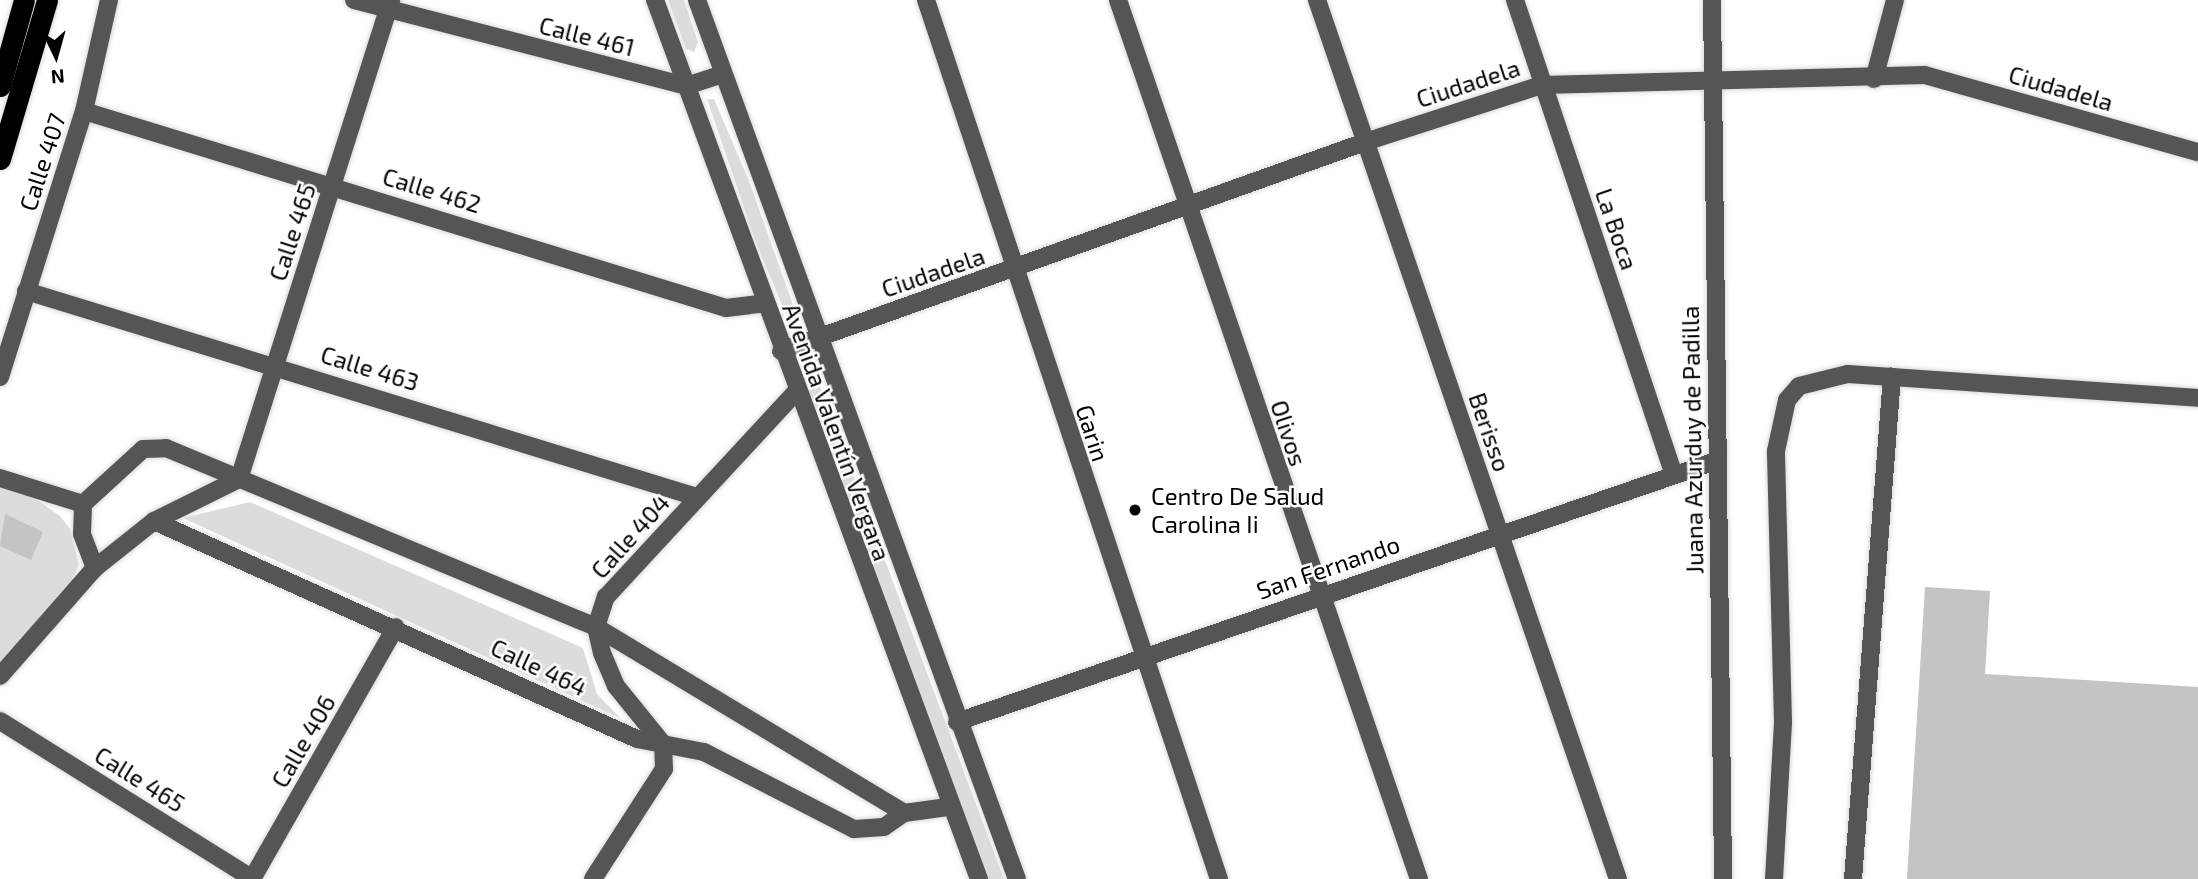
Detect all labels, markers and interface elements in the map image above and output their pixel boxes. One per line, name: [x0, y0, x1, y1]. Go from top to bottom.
street label: Calle 461: [536, 10, 638, 62]
north arrow: [21, 21, 91, 91]
street label: Ciudadela: [1413, 53, 1523, 113]
street label: Ciudadela: [2006, 59, 2116, 117]
text: N: [50, 65, 66, 89]
street label: Calle 407: [13, 110, 71, 214]
street label: Calle 462: [379, 161, 485, 219]
street label: Calle 465: [263, 180, 321, 284]
street label: La Boca: [1590, 184, 1644, 274]
street label: Ciudadela: [878, 241, 988, 303]
street label: Avenida Valentín Vergara: [777, 299, 897, 565]
street label: Juana Azurduy de Padilla: [1675, 305, 1709, 575]
street label: Calle 463: [317, 339, 423, 397]
street label: Berisso: [1463, 389, 1517, 475]
street label: Olivos: [1265, 396, 1313, 470]
street label: Garin: [1070, 401, 1116, 465]
place label: Centro De Salud Carolina Ii: [1151, 482, 1324, 538]
street label: Calle 404: [585, 488, 675, 584]
marker: Centro De Salud Carolina Ii: [1125, 500, 1145, 520]
street label: San Fernando: [1253, 529, 1403, 605]
street label: Calle 464: [486, 632, 592, 702]
street label: Calle 406: [265, 689, 341, 793]
street label: Calle 465: [90, 740, 190, 818]

